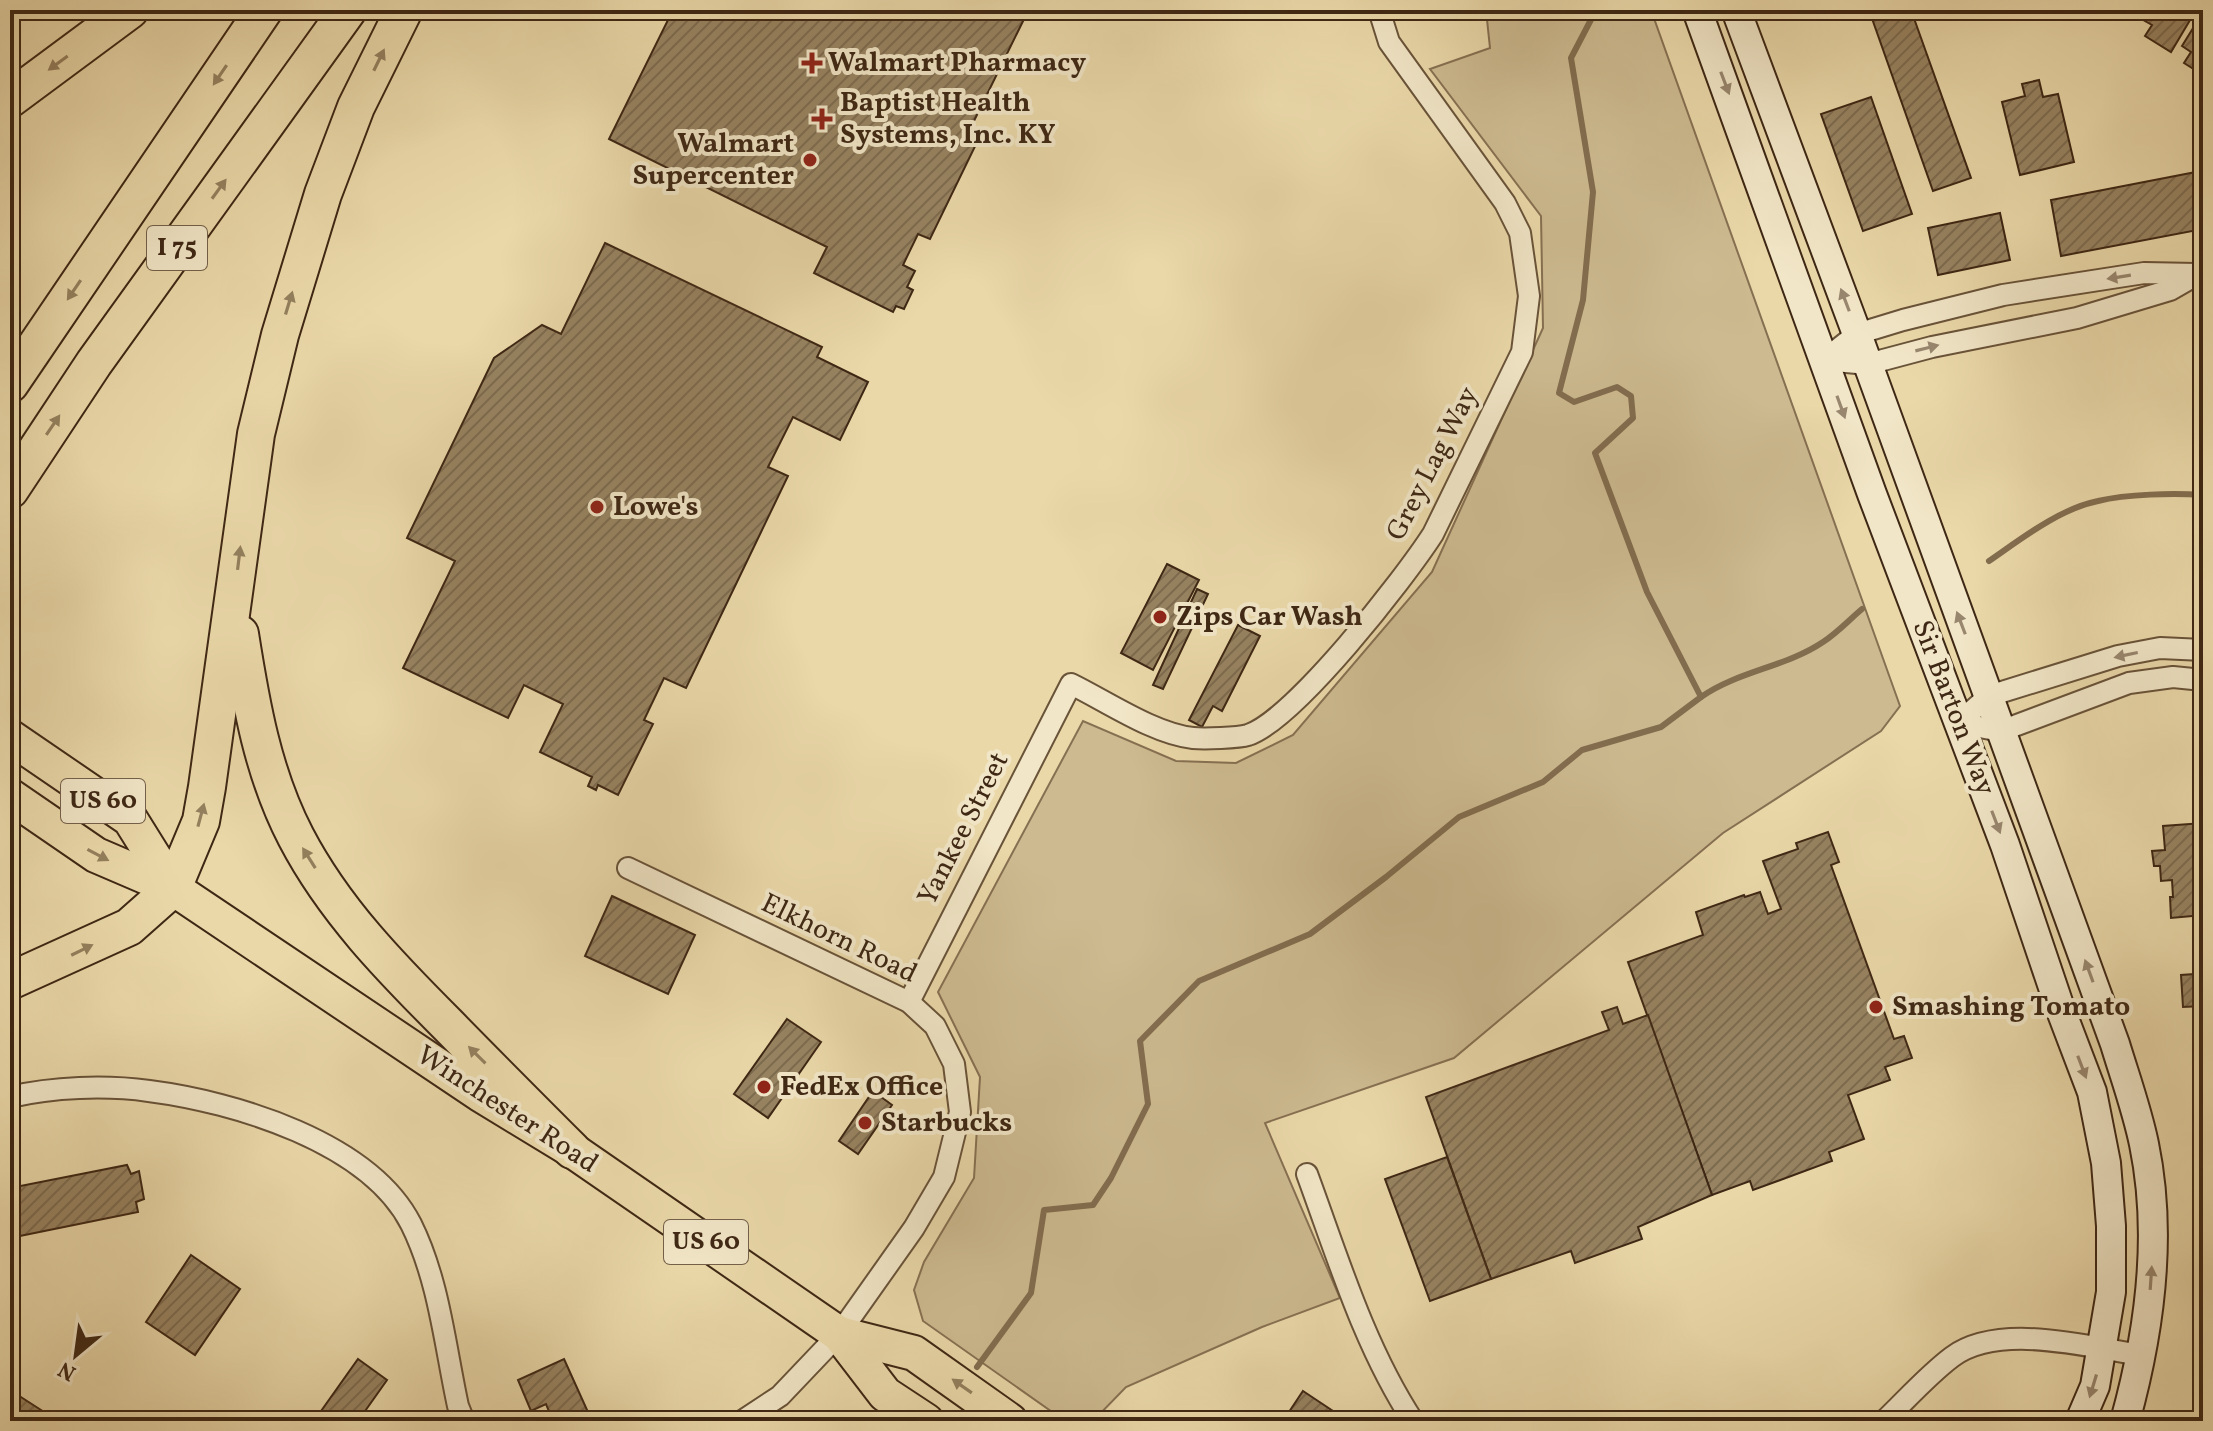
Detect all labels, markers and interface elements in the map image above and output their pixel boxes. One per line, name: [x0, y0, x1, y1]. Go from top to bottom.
place label: Walmart Pharmacy: [828, 44, 1086, 83]
one-way arrow: [373, 48, 386, 71]
marker: Walmart Pharmacy: [803, 54, 821, 72]
one-way arrow: [48, 55, 68, 71]
one-way arrow: [213, 64, 228, 85]
one-way arrow: [1719, 71, 1732, 95]
place label: Baptist Health Systems, Inc. KY: [840, 84, 1056, 155]
marker: Baptist Health Systems, Inc. KY: [811, 108, 833, 130]
place label: Walmart Supercenter: [632, 125, 794, 196]
marker: Walmart Supercenter: [801, 151, 819, 169]
one-way arrow: [211, 179, 226, 200]
road number: I 75: [147, 226, 207, 270]
one-way arrow: [2106, 271, 2131, 284]
one-way arrow: [67, 279, 82, 300]
one-way arrow: [1838, 287, 1850, 311]
one-way arrow: [284, 291, 296, 315]
one-way arrow: [1915, 342, 1940, 354]
street label: Grey Lag Way: [1377, 380, 1489, 548]
one-way arrow: [1835, 395, 1847, 419]
one-way arrow: [45, 414, 60, 435]
place label: Lowe's: [613, 488, 698, 527]
marker: Lowe's: [588, 498, 606, 516]
one-way arrow: [233, 545, 246, 570]
place label: Zips Car Wash: [1176, 598, 1363, 637]
marker: Zips Car Wash: [1151, 608, 1169, 626]
one-way arrow: [1954, 611, 1967, 635]
street label: Sir Barton Way: [1902, 615, 2004, 801]
one-way arrow: [2113, 649, 2138, 662]
street label: Yankee Street: [909, 746, 1019, 912]
road number: US 60: [61, 779, 145, 823]
one-way arrow: [195, 802, 207, 827]
one-way arrow: [1990, 810, 2003, 834]
one-way arrow: [302, 847, 316, 869]
one-way arrow: [87, 848, 110, 861]
street label: Elkhorn Road: [754, 884, 924, 994]
one-way arrow: [70, 943, 93, 957]
one-way arrow: [2082, 959, 2094, 983]
place label: Smashing Tomato: [1892, 988, 2130, 1027]
marker: Smashing Tomato: [1867, 998, 1885, 1016]
street label: Winchester Road: [409, 1037, 605, 1183]
one-way arrow: [469, 1046, 487, 1065]
one-way arrow: [2076, 1055, 2089, 1079]
place label: FedEx Office: [780, 1068, 943, 1107]
marker: FedEx Office: [755, 1078, 773, 1096]
place label: Starbucks: [881, 1104, 1012, 1143]
marker: Starbucks: [856, 1114, 874, 1132]
road number: US 60: [664, 1220, 748, 1264]
one-way arrow: [2145, 1265, 2158, 1290]
north arrow: [36, 1315, 116, 1395]
text: N: [53, 1353, 82, 1388]
one-way arrow: [2086, 1374, 2099, 1398]
one-way arrow: [952, 1379, 973, 1394]

